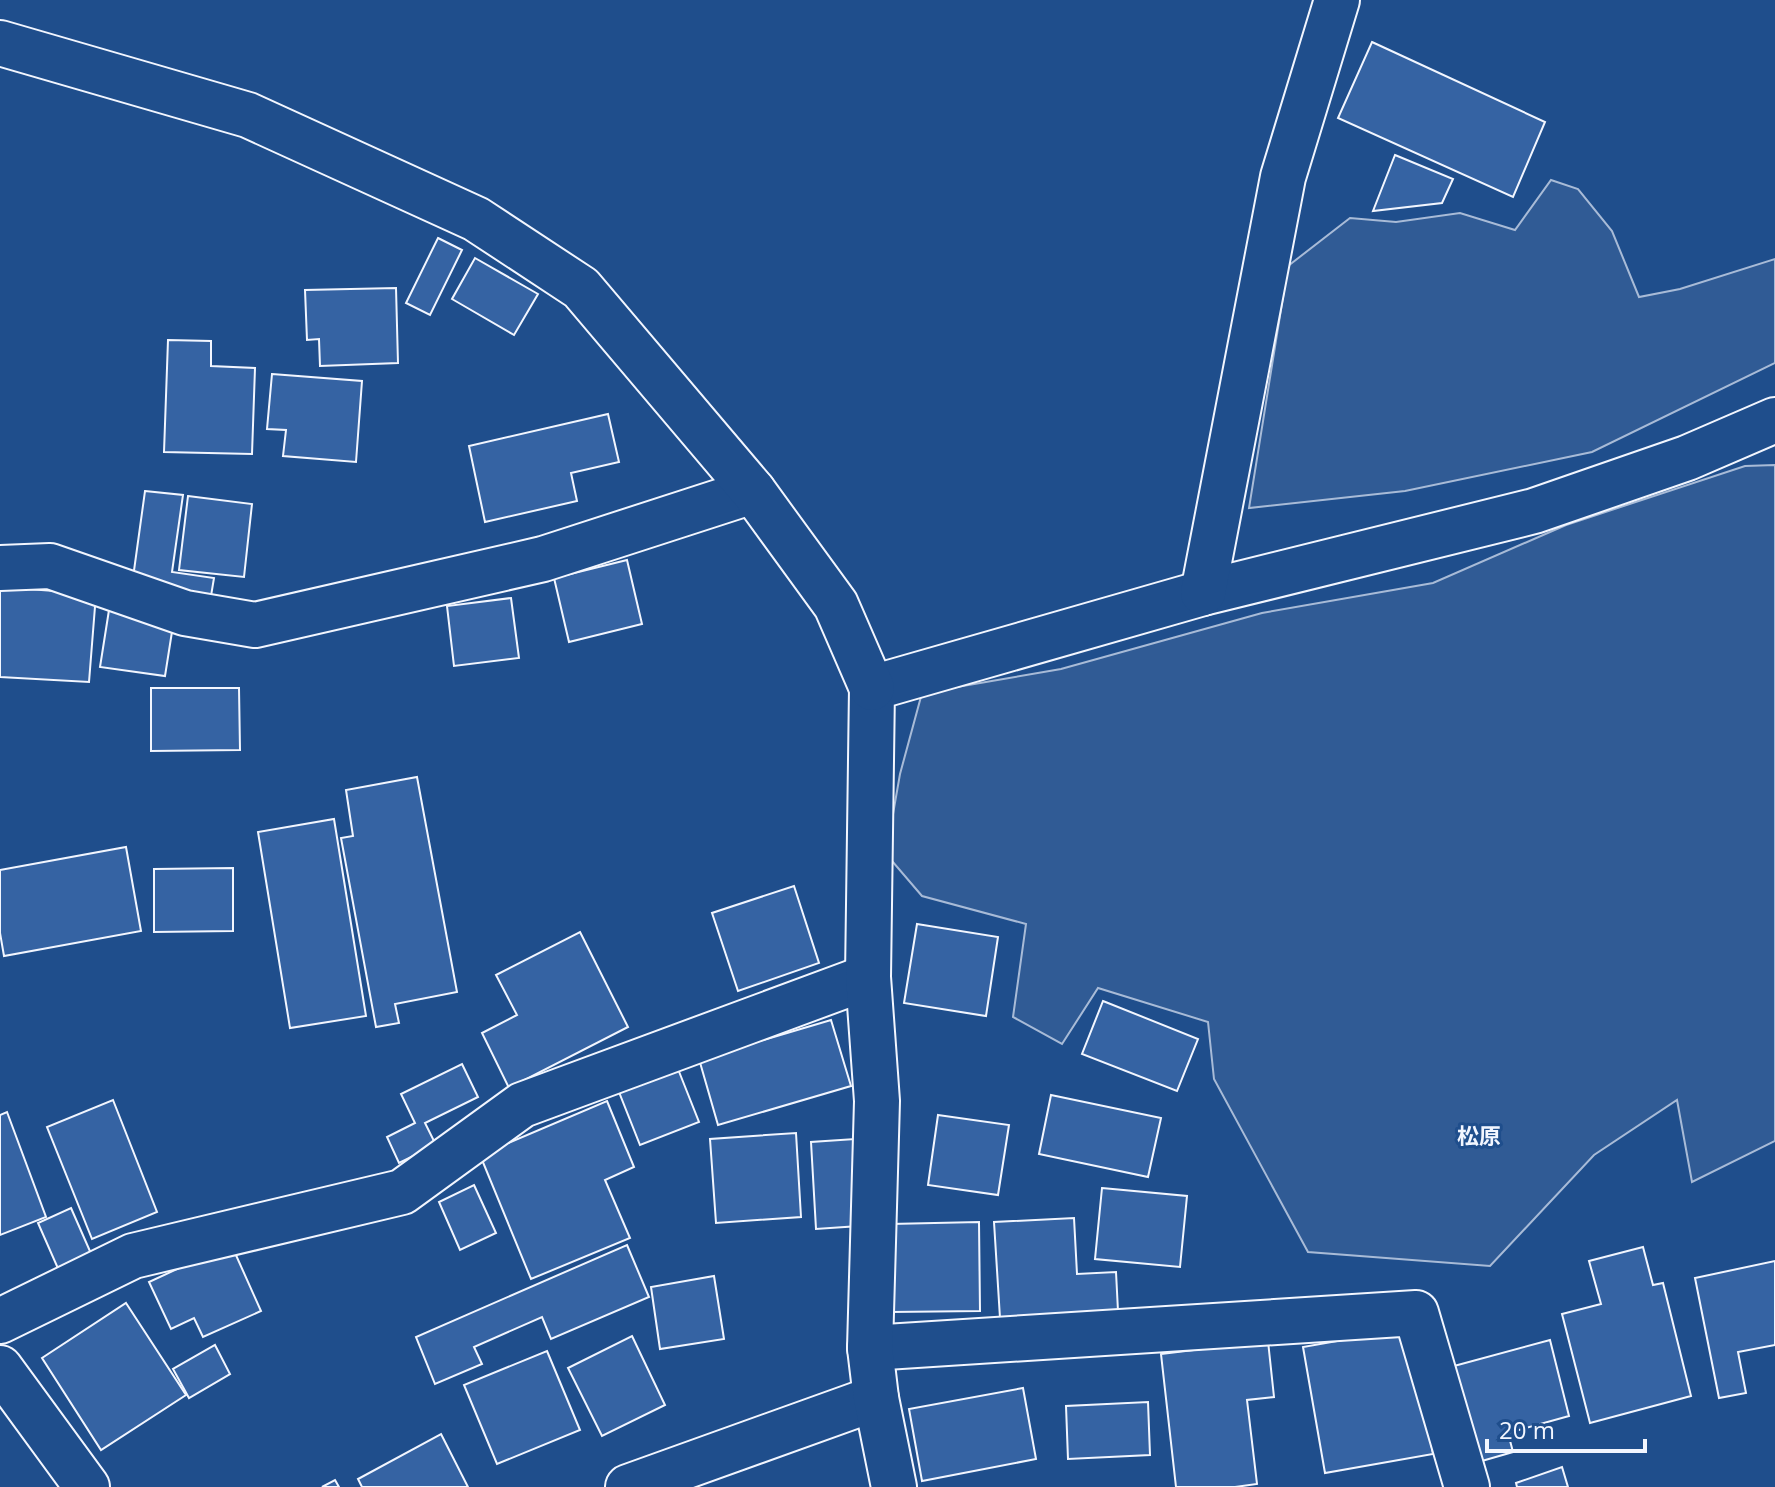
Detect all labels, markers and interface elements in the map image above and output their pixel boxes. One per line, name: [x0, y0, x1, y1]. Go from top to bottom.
district label: 松原: [1457, 1120, 1501, 1150]
scale bar: [1487, 1403, 1645, 1453]
text: 20 m: [1499, 1413, 1555, 1446]

